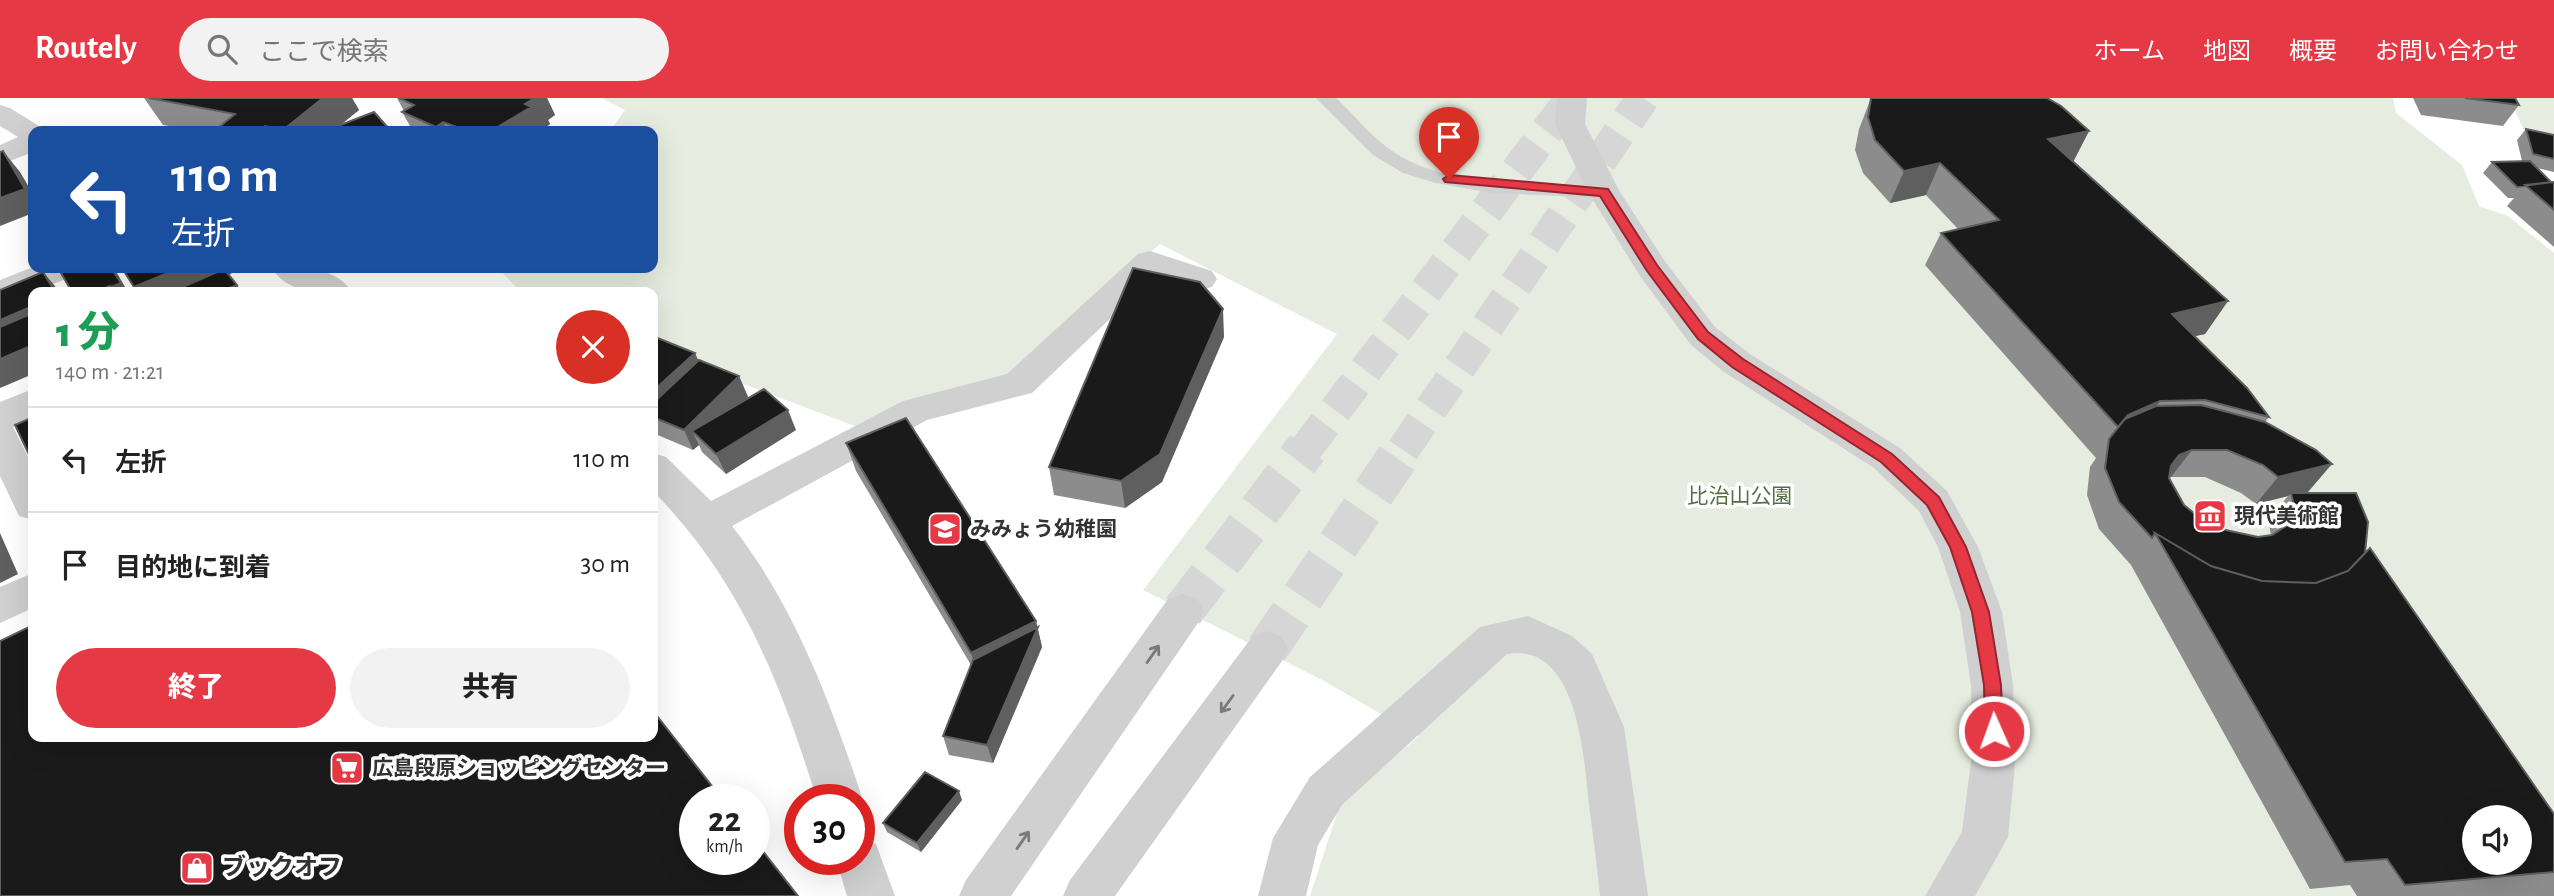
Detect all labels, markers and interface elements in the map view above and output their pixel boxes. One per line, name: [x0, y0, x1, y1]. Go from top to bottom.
search box: [179, 18, 669, 81]
icon: search: [203, 30, 241, 68]
text: Routely: [35, 32, 137, 65]
text: ここで検索: [259, 39, 389, 65]
text: ホーム: [2094, 40, 2165, 64]
text: 地図: [2203, 40, 2251, 64]
text: 概要: [2289, 40, 2337, 64]
text: お問い合わせ: [2375, 40, 2519, 64]
pin: [1419, 107, 1479, 179]
icon: arrive: [1430, 118, 1468, 156]
text: 110 m: [171, 152, 279, 201]
icon: left: [56, 154, 147, 245]
text: 左折: [171, 218, 235, 250]
button: close: [556, 310, 630, 384]
text: 1 分: [56, 312, 120, 354]
text: 140 m · 21:21: [56, 361, 164, 384]
icon: left: [56, 441, 94, 479]
text: 110 m: [573, 446, 630, 472]
text: 左折: [115, 450, 167, 476]
park label: 比治山公園: [1688, 485, 1793, 507]
museum icon: 現代美術館: [2191, 497, 2229, 535]
place label: 現代美術館: [2234, 504, 2339, 527]
school or university icon: みみょう幼稚園: [926, 510, 964, 548]
place label: みみょう幼稚園: [970, 518, 1117, 540]
icon: arrive: [56, 546, 94, 584]
text: 30 m: [580, 551, 630, 577]
text: 目的地に到着: [115, 555, 271, 581]
one-way arrow: [1146, 645, 1160, 664]
button: 終了: [56, 648, 336, 728]
button: 共有: [350, 648, 630, 728]
one-way arrow: [1220, 694, 1234, 713]
position arrow: [1957, 694, 2031, 768]
supermarket icon: 広島段原ショッピングセンター: [328, 749, 366, 787]
place label: 広島段原ショッピングセンター: [372, 757, 666, 779]
speed limit sign: 30: [784, 784, 875, 875]
text: 22: [708, 803, 741, 838]
map controls: [2462, 805, 2532, 875]
button: sound: [2462, 805, 2532, 875]
one-way arrow: [1016, 831, 1030, 850]
text: km/h: [706, 838, 743, 856]
shop icon: ブックオフ: [178, 849, 216, 887]
place label: ブックオフ: [222, 854, 342, 880]

